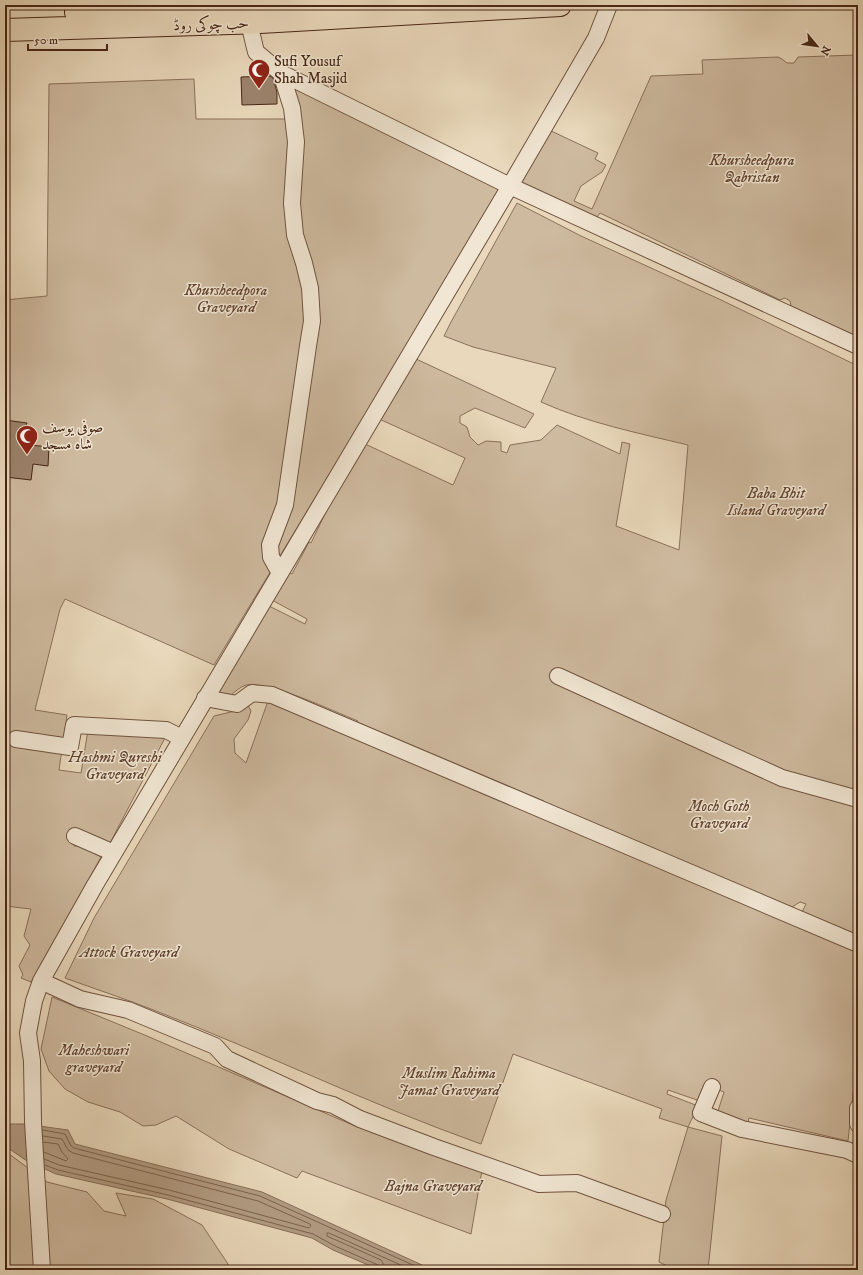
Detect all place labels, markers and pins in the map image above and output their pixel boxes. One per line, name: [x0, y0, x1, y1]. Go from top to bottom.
place label: Sufi Yousuf Shah Masjid: [274, 52, 348, 88]
mosque icon: Sufi Yousuf Shah Masjid: [246, 57, 272, 90]
place label: صوفی یوسف شاہ مسجد: [42, 418, 103, 454]
mosque icon: صوفی یوسف شاہ مسجد: [14, 423, 40, 456]

